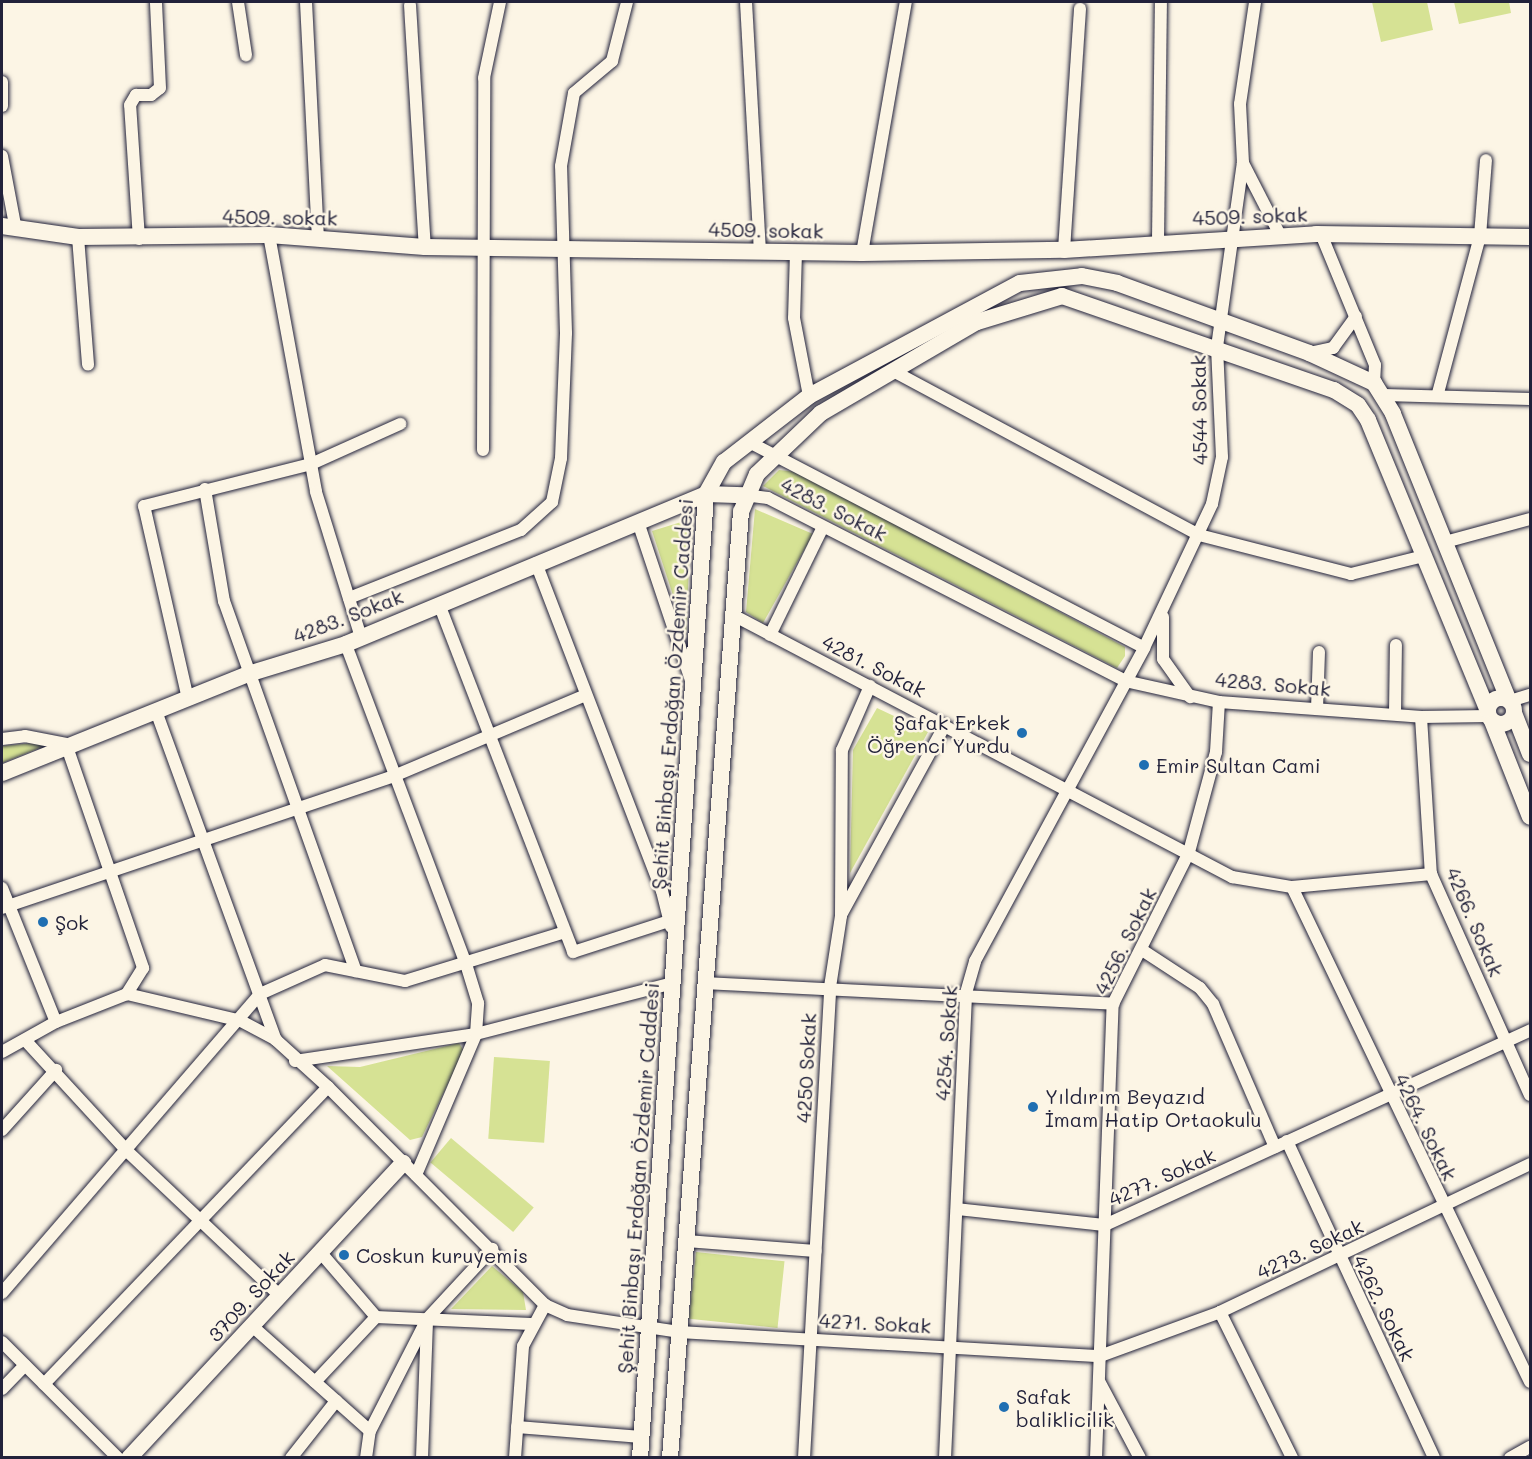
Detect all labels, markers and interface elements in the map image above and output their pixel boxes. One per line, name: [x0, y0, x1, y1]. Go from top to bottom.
street label: 4509. sokak: [1192, 202, 1308, 230]
street label: 4509. sokak: [222, 204, 338, 230]
street label: 4509. sokak: [708, 217, 824, 243]
street label: 4544 Sokak: [1186, 355, 1212, 465]
street label: 4283. Sokak: [777, 472, 891, 546]
street label: Şehit Binbaşı Erdoğan Özdemir Caddesi: [646, 498, 698, 890]
street label: 4283. Sokak: [290, 584, 406, 648]
street label: 4281. Sokak: [818, 630, 930, 702]
street label: 4283. Sokak: [1214, 667, 1332, 701]
place label: Şafak Erkek Öğrenci Yurdu: [867, 710, 1010, 757]
marker: Şafak Erkek Öğrenci Yurdu: [1015, 726, 1029, 740]
place label: Emir Sultan Cami: [1156, 753, 1321, 777]
marker: Emir Sultan Cami: [1137, 758, 1151, 772]
street label: 4266. Sokak: [1441, 864, 1509, 980]
street label: 4256. Sokak: [1089, 884, 1161, 998]
place label: Şok: [55, 910, 89, 934]
marker: Şok: [36, 915, 50, 929]
street label: Şehit Binbaşı Erdoğan Özdemir Caddesi: [612, 982, 664, 1374]
street label: 4254. Sokak: [930, 985, 962, 1101]
street label: 4250 Sokak: [791, 1012, 821, 1124]
street label: 4264. Sokak: [1390, 1070, 1462, 1184]
place label: Yıldırım Beyazıd İmam Hatip Ortaokulu: [1045, 1084, 1261, 1131]
marker: Yıldırım Beyazıd İmam Hatip Ortaokulu: [1026, 1100, 1040, 1114]
street label: 4277. Sokak: [1105, 1143, 1219, 1211]
street label: 4273. Sokak: [1253, 1214, 1367, 1284]
place label: Coskun kuruyemis: [356, 1243, 528, 1267]
street label: 3709. Sokak: [203, 1245, 299, 1347]
marker: Coskun kuruyemis: [337, 1248, 351, 1262]
street label: 4262. Sokak: [1348, 1251, 1420, 1365]
street label: 4271. Sokak: [818, 1308, 932, 1338]
place label: Safak baliklicilik: [1016, 1384, 1114, 1431]
marker: Safak baliklicilik: [997, 1400, 1011, 1414]

